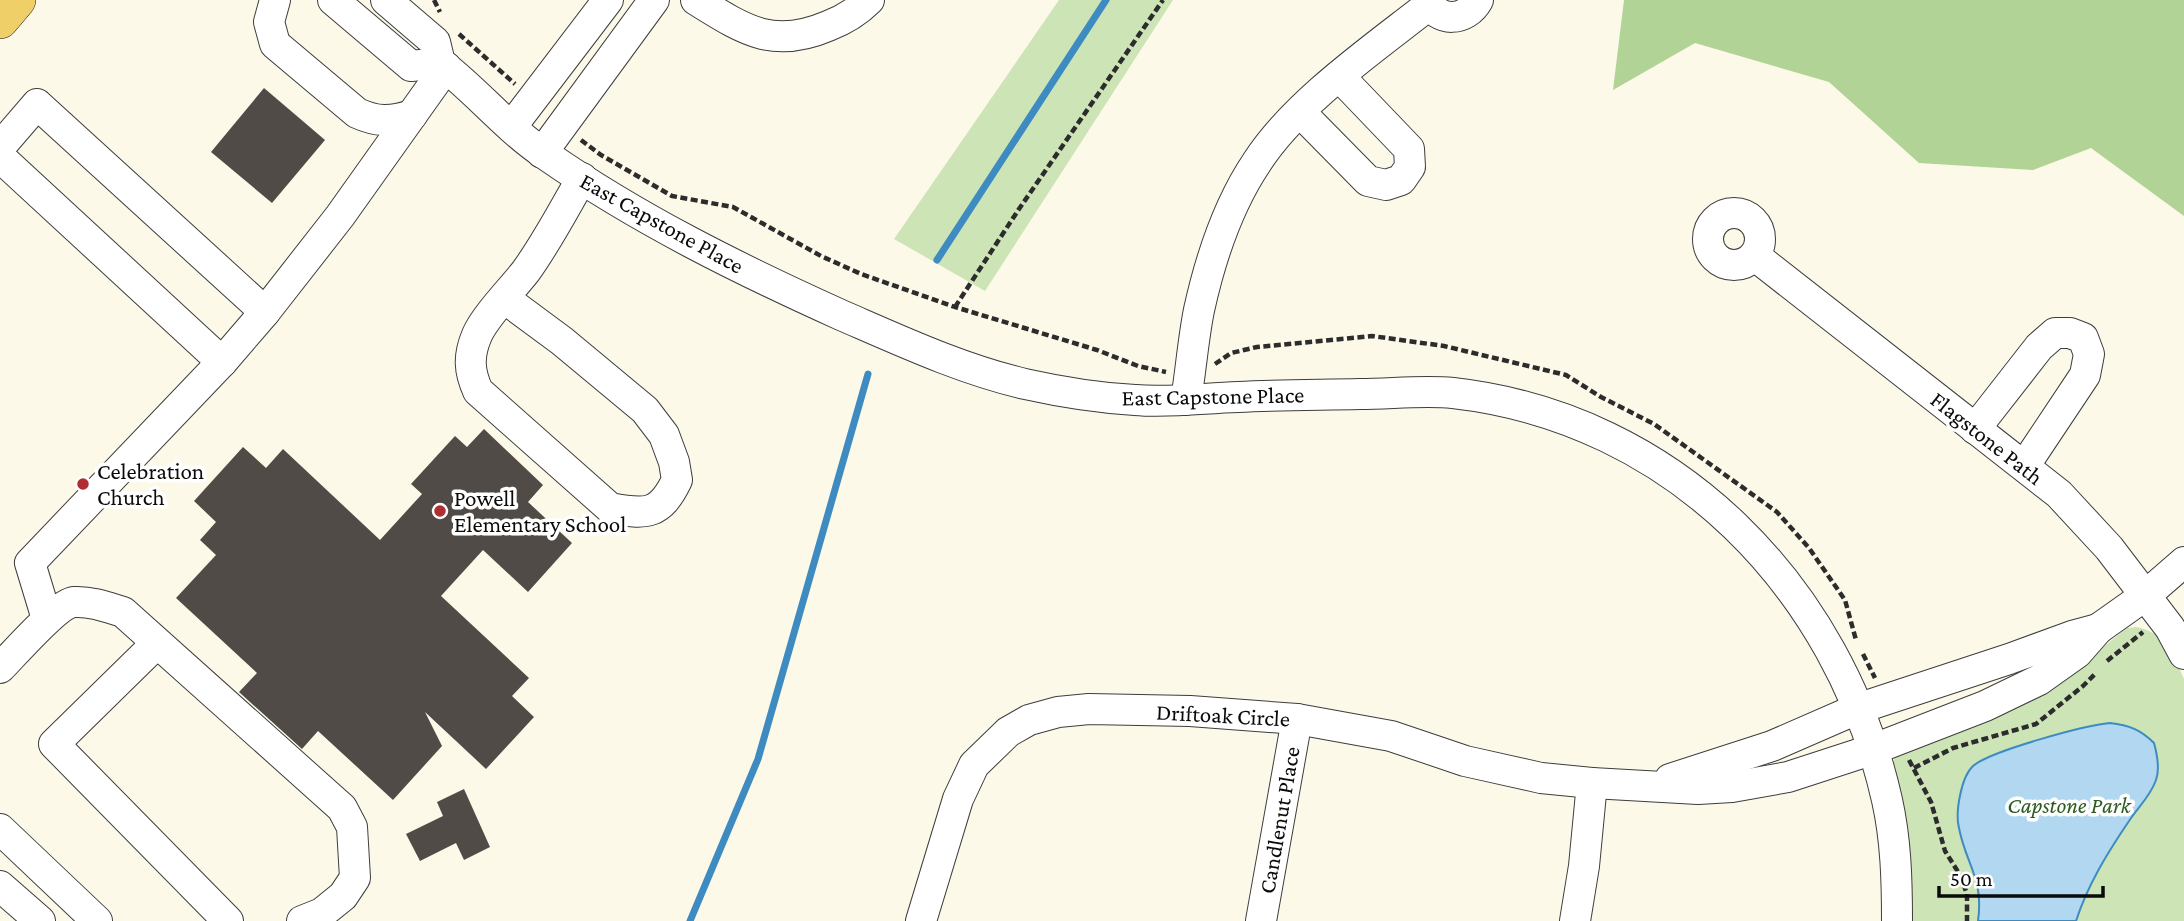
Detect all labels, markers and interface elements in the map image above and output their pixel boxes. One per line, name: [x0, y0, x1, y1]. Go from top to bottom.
street label: East Capstone Place: [576, 167, 748, 279]
street label: East Capstone Place: [1121, 381, 1305, 411]
street label: Flagstone Path: [1926, 386, 2048, 490]
place label: Celebration Church: [97, 458, 204, 510]
marker: Celebration Church: [75, 476, 91, 492]
place label: Powell Elementary School: [454, 485, 626, 537]
marker: Powell Elementary School: [432, 503, 448, 519]
street label: Driftoak Circle: [1155, 699, 1291, 731]
street label: Candlenut Place: [1253, 744, 1305, 896]
park label: Capstone Park: [2007, 792, 2132, 818]
scale bar: [1939, 855, 2104, 899]
text: 50 m: [1950, 867, 1993, 891]

